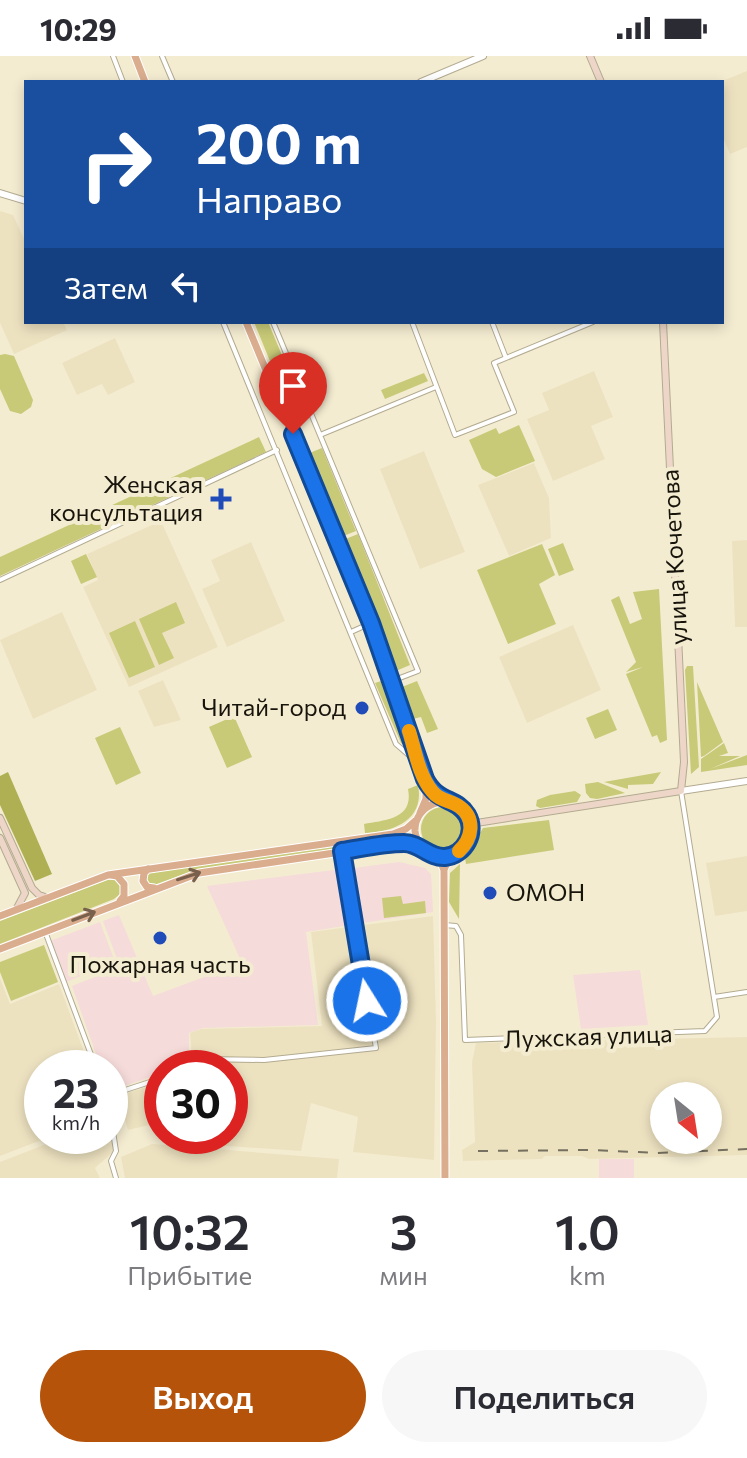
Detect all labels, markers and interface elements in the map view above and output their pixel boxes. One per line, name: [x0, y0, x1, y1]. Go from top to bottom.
text: 10:29: [40, 10, 117, 47]
text: 200 m: [196, 107, 362, 176]
icon: right: [64, 112, 168, 216]
text: Направо: [196, 176, 342, 220]
icon: left: [164, 264, 208, 308]
text: Затем: [64, 268, 148, 305]
pin: [259, 352, 327, 434]
icon: arrive: [271, 364, 315, 408]
place label: Женская консультация: [49, 469, 203, 526]
street label: улица Кочетова: [654, 469, 693, 646]
marker: Женская консультация: [210, 488, 232, 510]
place label: Читай-город: [201, 692, 346, 721]
marker: Читай-город: [353, 699, 371, 717]
one-way arrow: [176, 868, 202, 883]
place label: ОМОН: [506, 877, 585, 906]
marker: ОМОН: [481, 884, 499, 902]
one-way arrow: [71, 908, 96, 922]
marker: Пожарная часть: [151, 929, 169, 947]
place label: Пожарная часть: [69, 949, 251, 978]
position arrow: [325, 959, 409, 1043]
street label: Лужская улица: [503, 1018, 673, 1053]
speed limit sign: 30: [144, 1050, 248, 1154]
text: 23: [53, 1067, 99, 1116]
north arrow: [650, 1082, 722, 1154]
map controls: [650, 1082, 722, 1154]
text: km/h: [52, 1110, 100, 1134]
text: 10:32: [130, 1201, 250, 1260]
text: 3: [390, 1201, 418, 1260]
text: 1.0: [555, 1201, 620, 1260]
text: Прибытие: [127, 1259, 252, 1290]
text: мин: [380, 1259, 428, 1290]
text: km: [569, 1259, 606, 1290]
button: Выход: [40, 1350, 366, 1442]
button: Поделиться: [382, 1350, 707, 1442]

